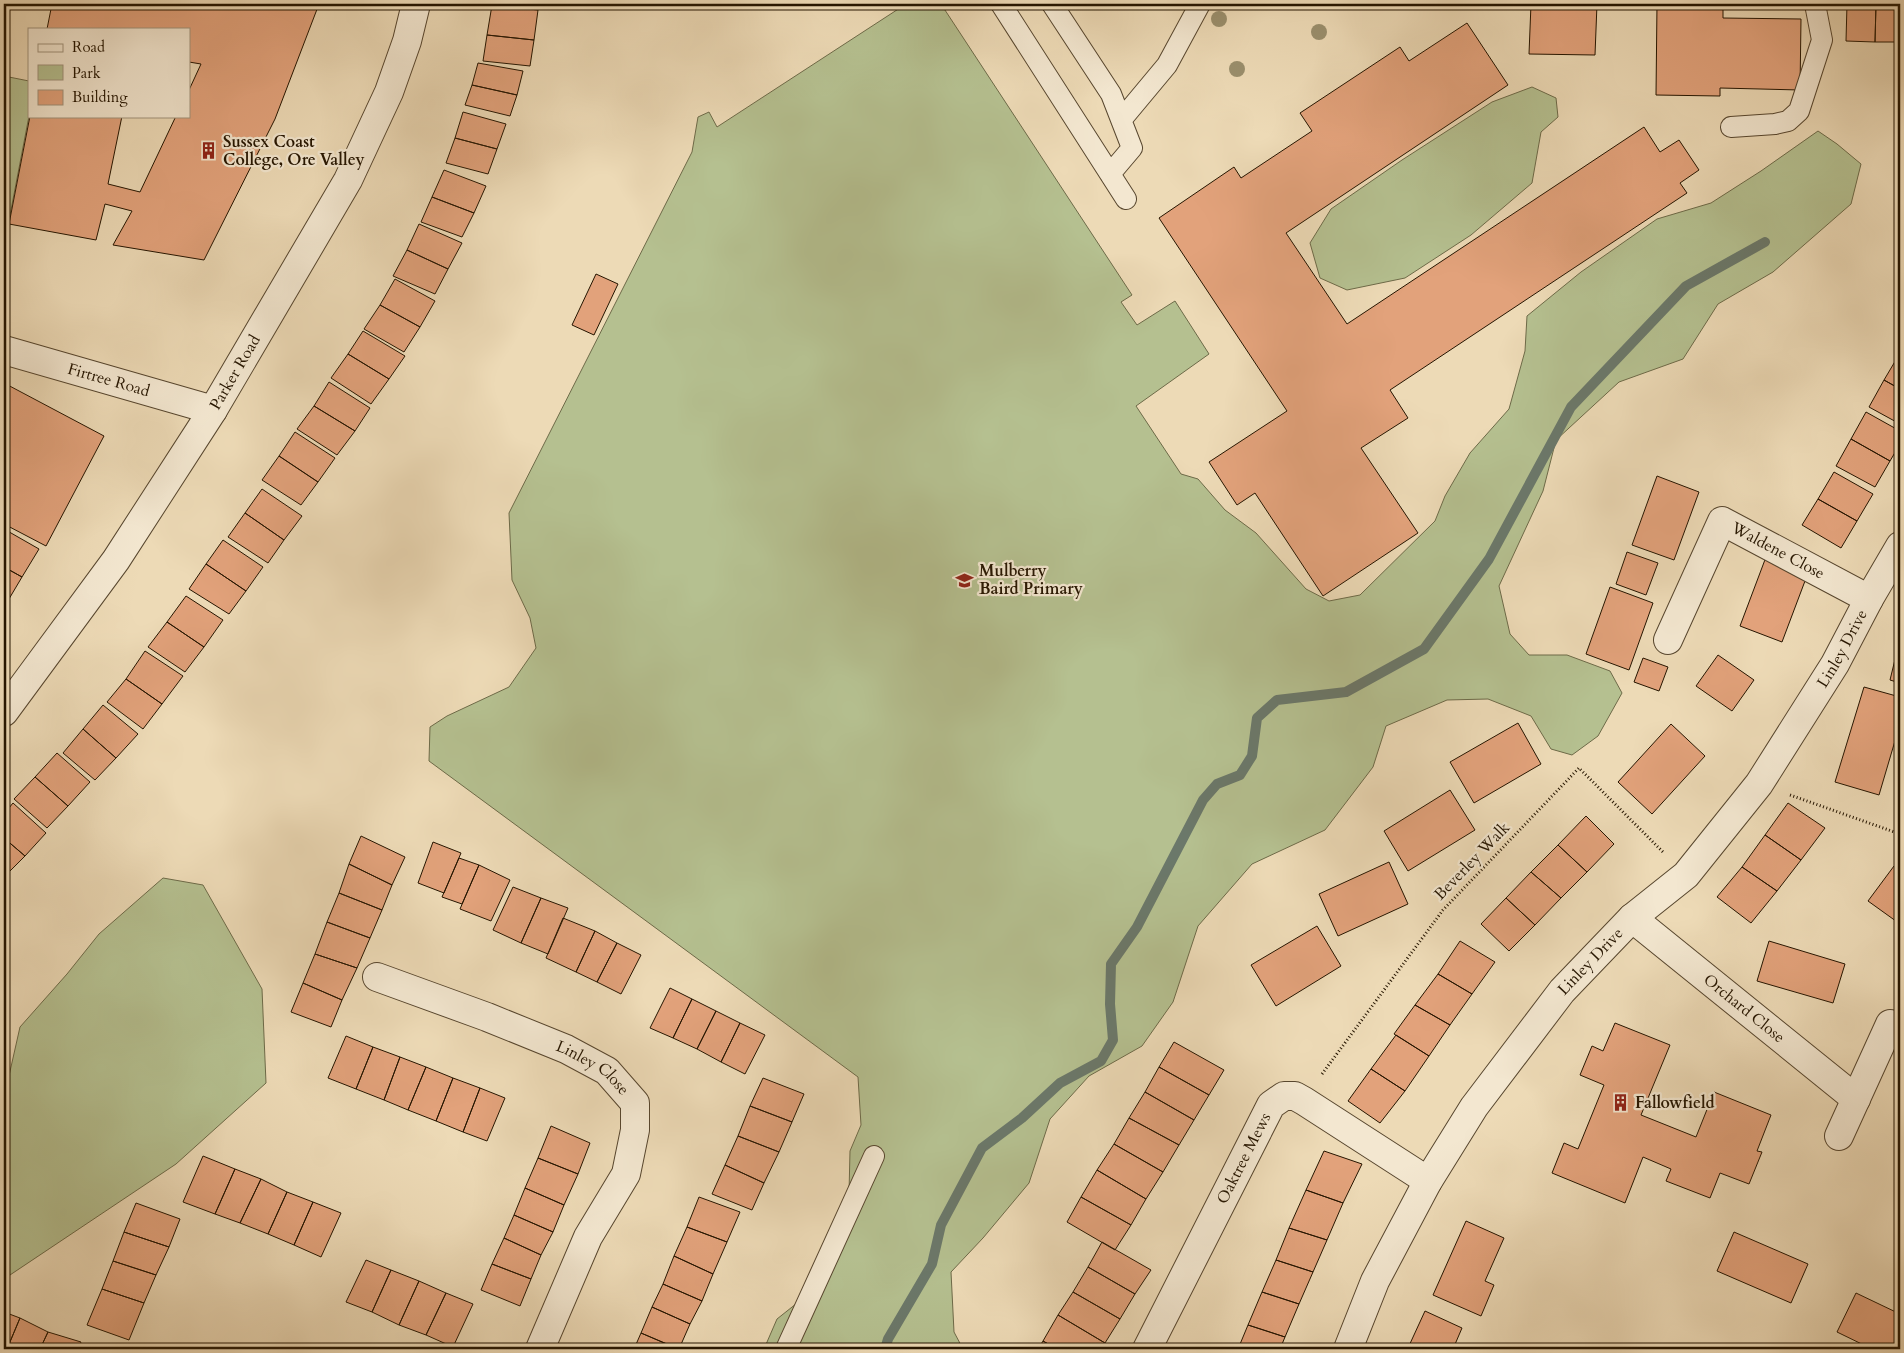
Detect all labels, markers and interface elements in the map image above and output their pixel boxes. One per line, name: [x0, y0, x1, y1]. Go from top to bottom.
legend: [28, 28, 190, 118]
text: Road: [72, 37, 105, 57]
text: Park: [72, 63, 101, 83]
text: Building: [72, 87, 128, 107]
place label: Sussex Coast College, Ore Valley: [223, 131, 364, 171]
building icon: Sussex Coast College, Ore Valley: [199, 141, 219, 161]
street label: Parker Road: [204, 330, 266, 414]
street label: Firtree Road: [65, 358, 153, 402]
street label: Waldene Close: [1727, 516, 1828, 584]
place label: Mulberry Baird Primary: [979, 560, 1083, 600]
school or university icon: Mulberry Baird Primary: [955, 570, 975, 590]
street label: Linley Drive: [1812, 606, 1873, 692]
street label: Beverley Walk: [1429, 817, 1515, 905]
street label: Linley Drive: [1553, 923, 1628, 1000]
street label: Orchard Close: [1699, 969, 1789, 1048]
street label: Linley Close: [553, 1035, 634, 1100]
place label: Fallowfield: [1635, 1092, 1715, 1114]
building icon: Fallowfield: [1611, 1093, 1631, 1113]
street label: Oaktree Mews: [1212, 1109, 1276, 1208]

